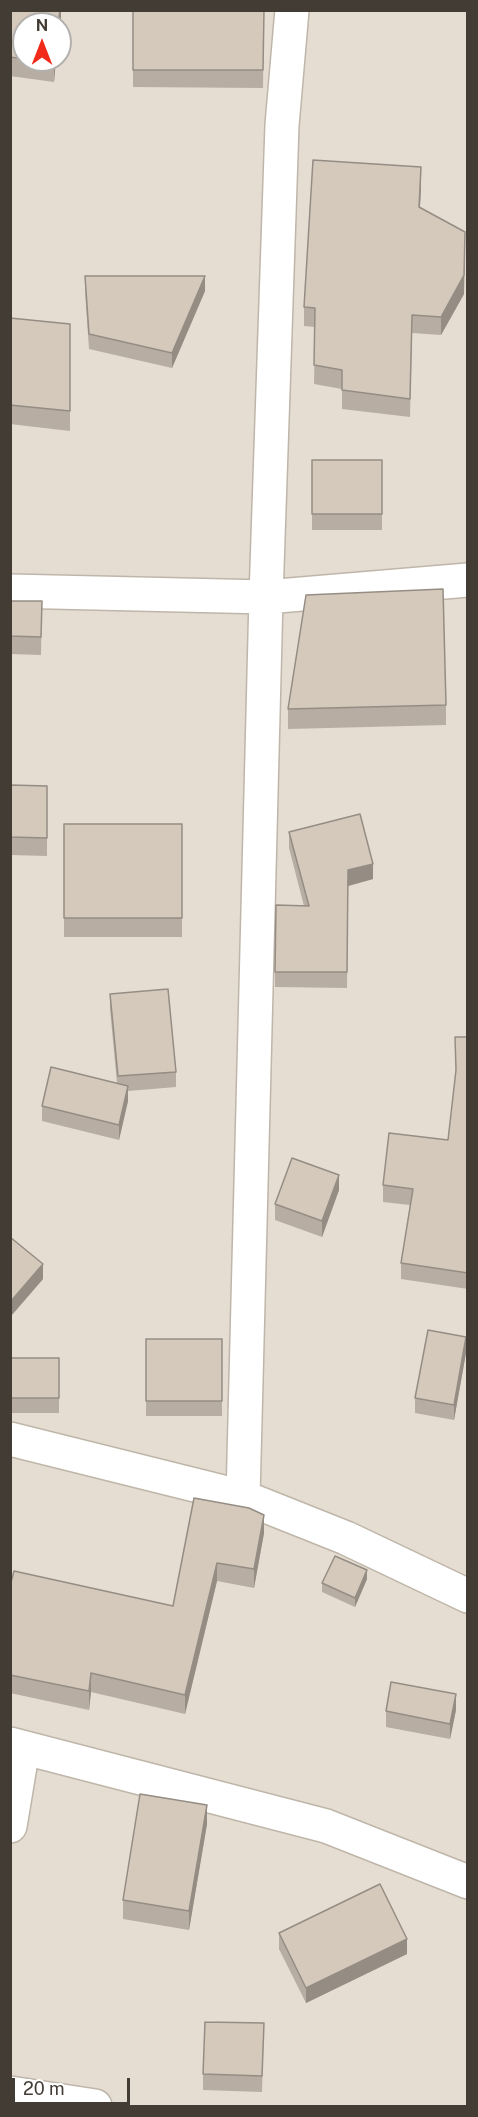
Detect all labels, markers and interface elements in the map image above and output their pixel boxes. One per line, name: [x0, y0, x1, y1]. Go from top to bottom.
north arrow: [12, 12, 72, 72]
text: N: [36, 16, 48, 35]
scale bar: [15, 2066, 134, 2104]
text: 20 m: [23, 2078, 65, 2099]

